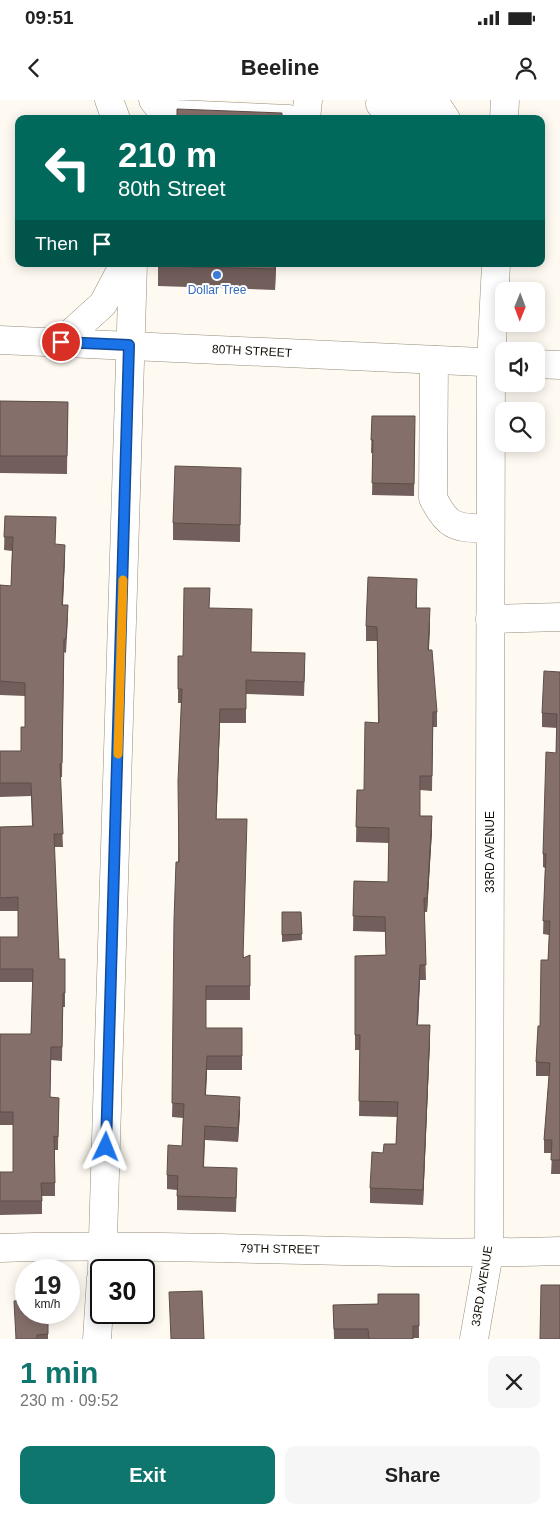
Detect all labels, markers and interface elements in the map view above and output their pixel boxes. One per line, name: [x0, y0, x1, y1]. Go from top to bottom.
text: 09:51: [25, 7, 74, 28]
icon: back: [20, 54, 48, 82]
icon: person: [512, 54, 540, 82]
text: Beeline: [241, 55, 319, 80]
icon: left: [35, 135, 100, 200]
text: 210 m: [118, 135, 217, 174]
text: 80th Street: [118, 176, 226, 201]
icon: arrive: [88, 230, 116, 258]
text: Then: [35, 233, 78, 254]
marker: Dollar Tree: [211, 269, 223, 281]
north arrow: [495, 282, 545, 332]
map controls: [495, 282, 545, 452]
place label: Dollar Tree: [188, 283, 247, 297]
pin: [40, 321, 82, 363]
icon: arrive: [47, 328, 75, 356]
street label: 80TH STREET: [212, 342, 293, 360]
button: sound: [495, 342, 545, 392]
button: search: [495, 402, 545, 452]
street label: 33RD AVENUE: [483, 811, 497, 893]
position arrow: [79, 1120, 131, 1172]
street label: 79TH STREET: [240, 1241, 321, 1257]
street label: 33RD AVENUE: [469, 1245, 495, 1327]
speed limit sign: 30: [90, 1259, 155, 1324]
text: 19: [34, 1271, 61, 1299]
text: km/h: [34, 1297, 61, 1311]
text: 1 min: [20, 1356, 98, 1389]
button: close: [488, 1356, 540, 1408]
text: 230 m · 09:52: [20, 1392, 119, 1409]
button: Exit: [20, 1446, 275, 1504]
button: Share: [285, 1446, 540, 1504]

